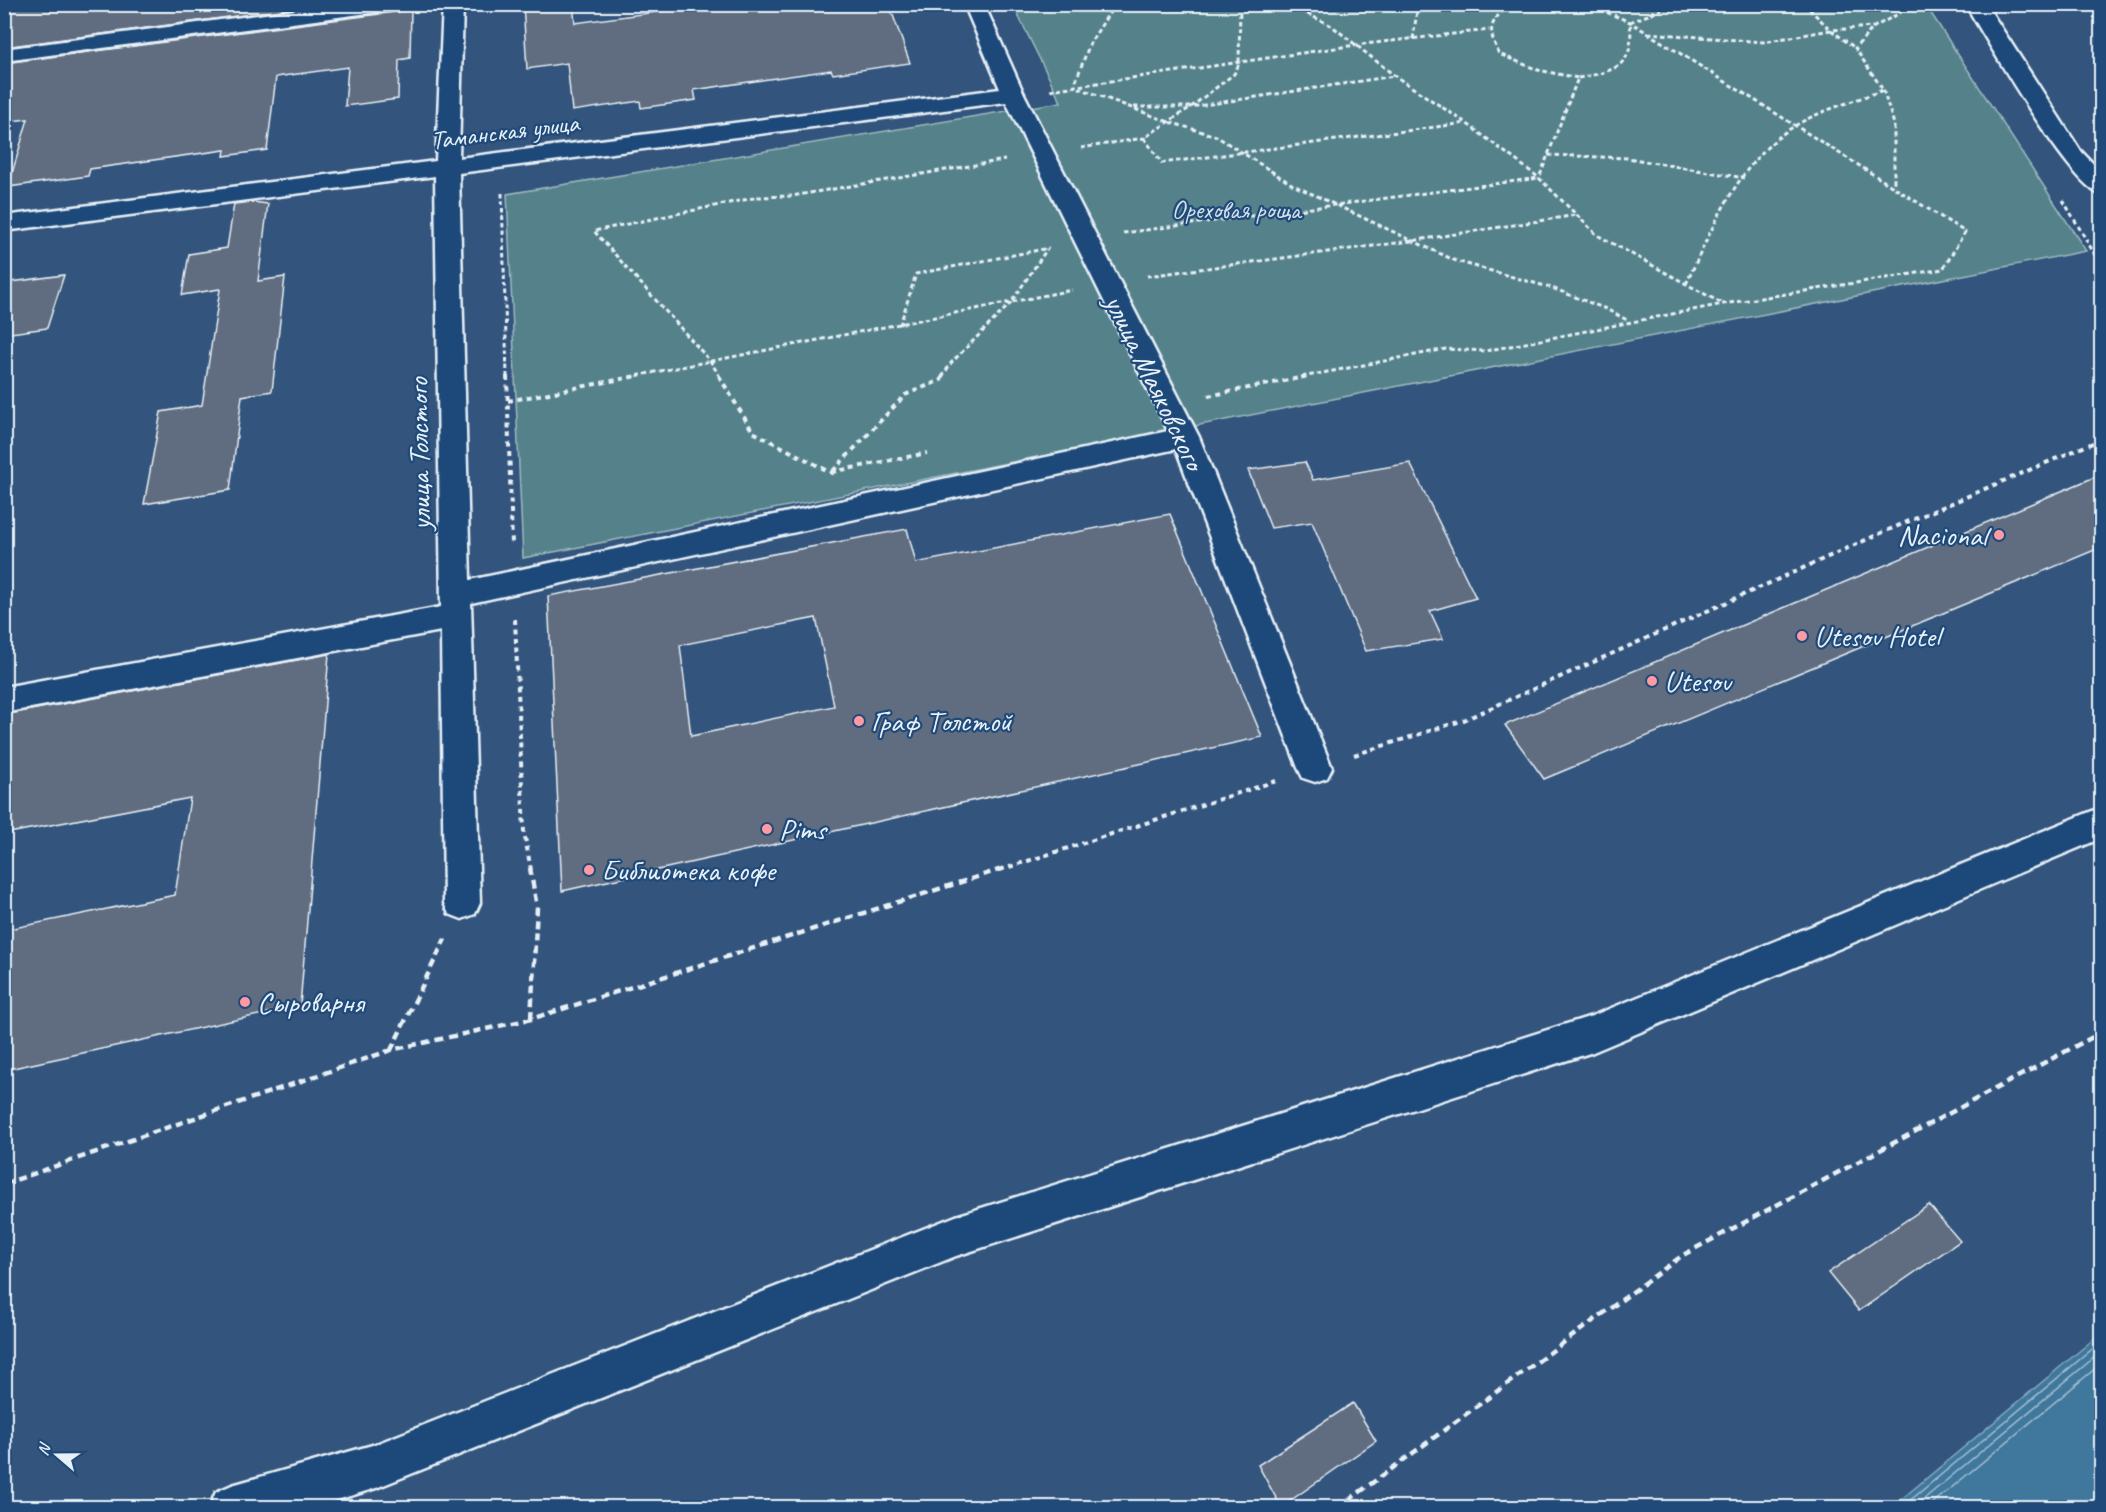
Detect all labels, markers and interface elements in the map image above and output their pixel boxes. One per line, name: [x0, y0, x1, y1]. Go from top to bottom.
street label: Таманская улица: [429, 106, 582, 157]
park label: Ореховая роща: [1172, 193, 1303, 226]
street label: улица Маяковского: [1095, 286, 1215, 479]
street label: улица Толстого: [399, 376, 439, 533]
place label: Nacional: [1897, 516, 1992, 554]
marker: Nacional: [1992, 528, 2006, 542]
place label: Utesov Hotel: [1814, 617, 1945, 655]
marker: Utesov Hotel: [1795, 629, 1809, 643]
place label: Utesov: [1664, 662, 1733, 700]
marker: Utesov: [1645, 674, 1659, 688]
place label: Граф Толстой: [871, 702, 1013, 740]
marker: Граф Толстой: [852, 714, 866, 728]
place label: Pims: [779, 810, 829, 848]
marker: Pims: [760, 822, 774, 836]
place label: Библиотека кофе: [601, 851, 777, 889]
marker: Библиотека кофе: [582, 863, 596, 877]
place label: Сыроварня: [257, 983, 367, 1021]
marker: Сыроварня: [238, 995, 252, 1009]
north arrow: [27, 1425, 87, 1485]
text: N: [33, 1439, 56, 1458]

